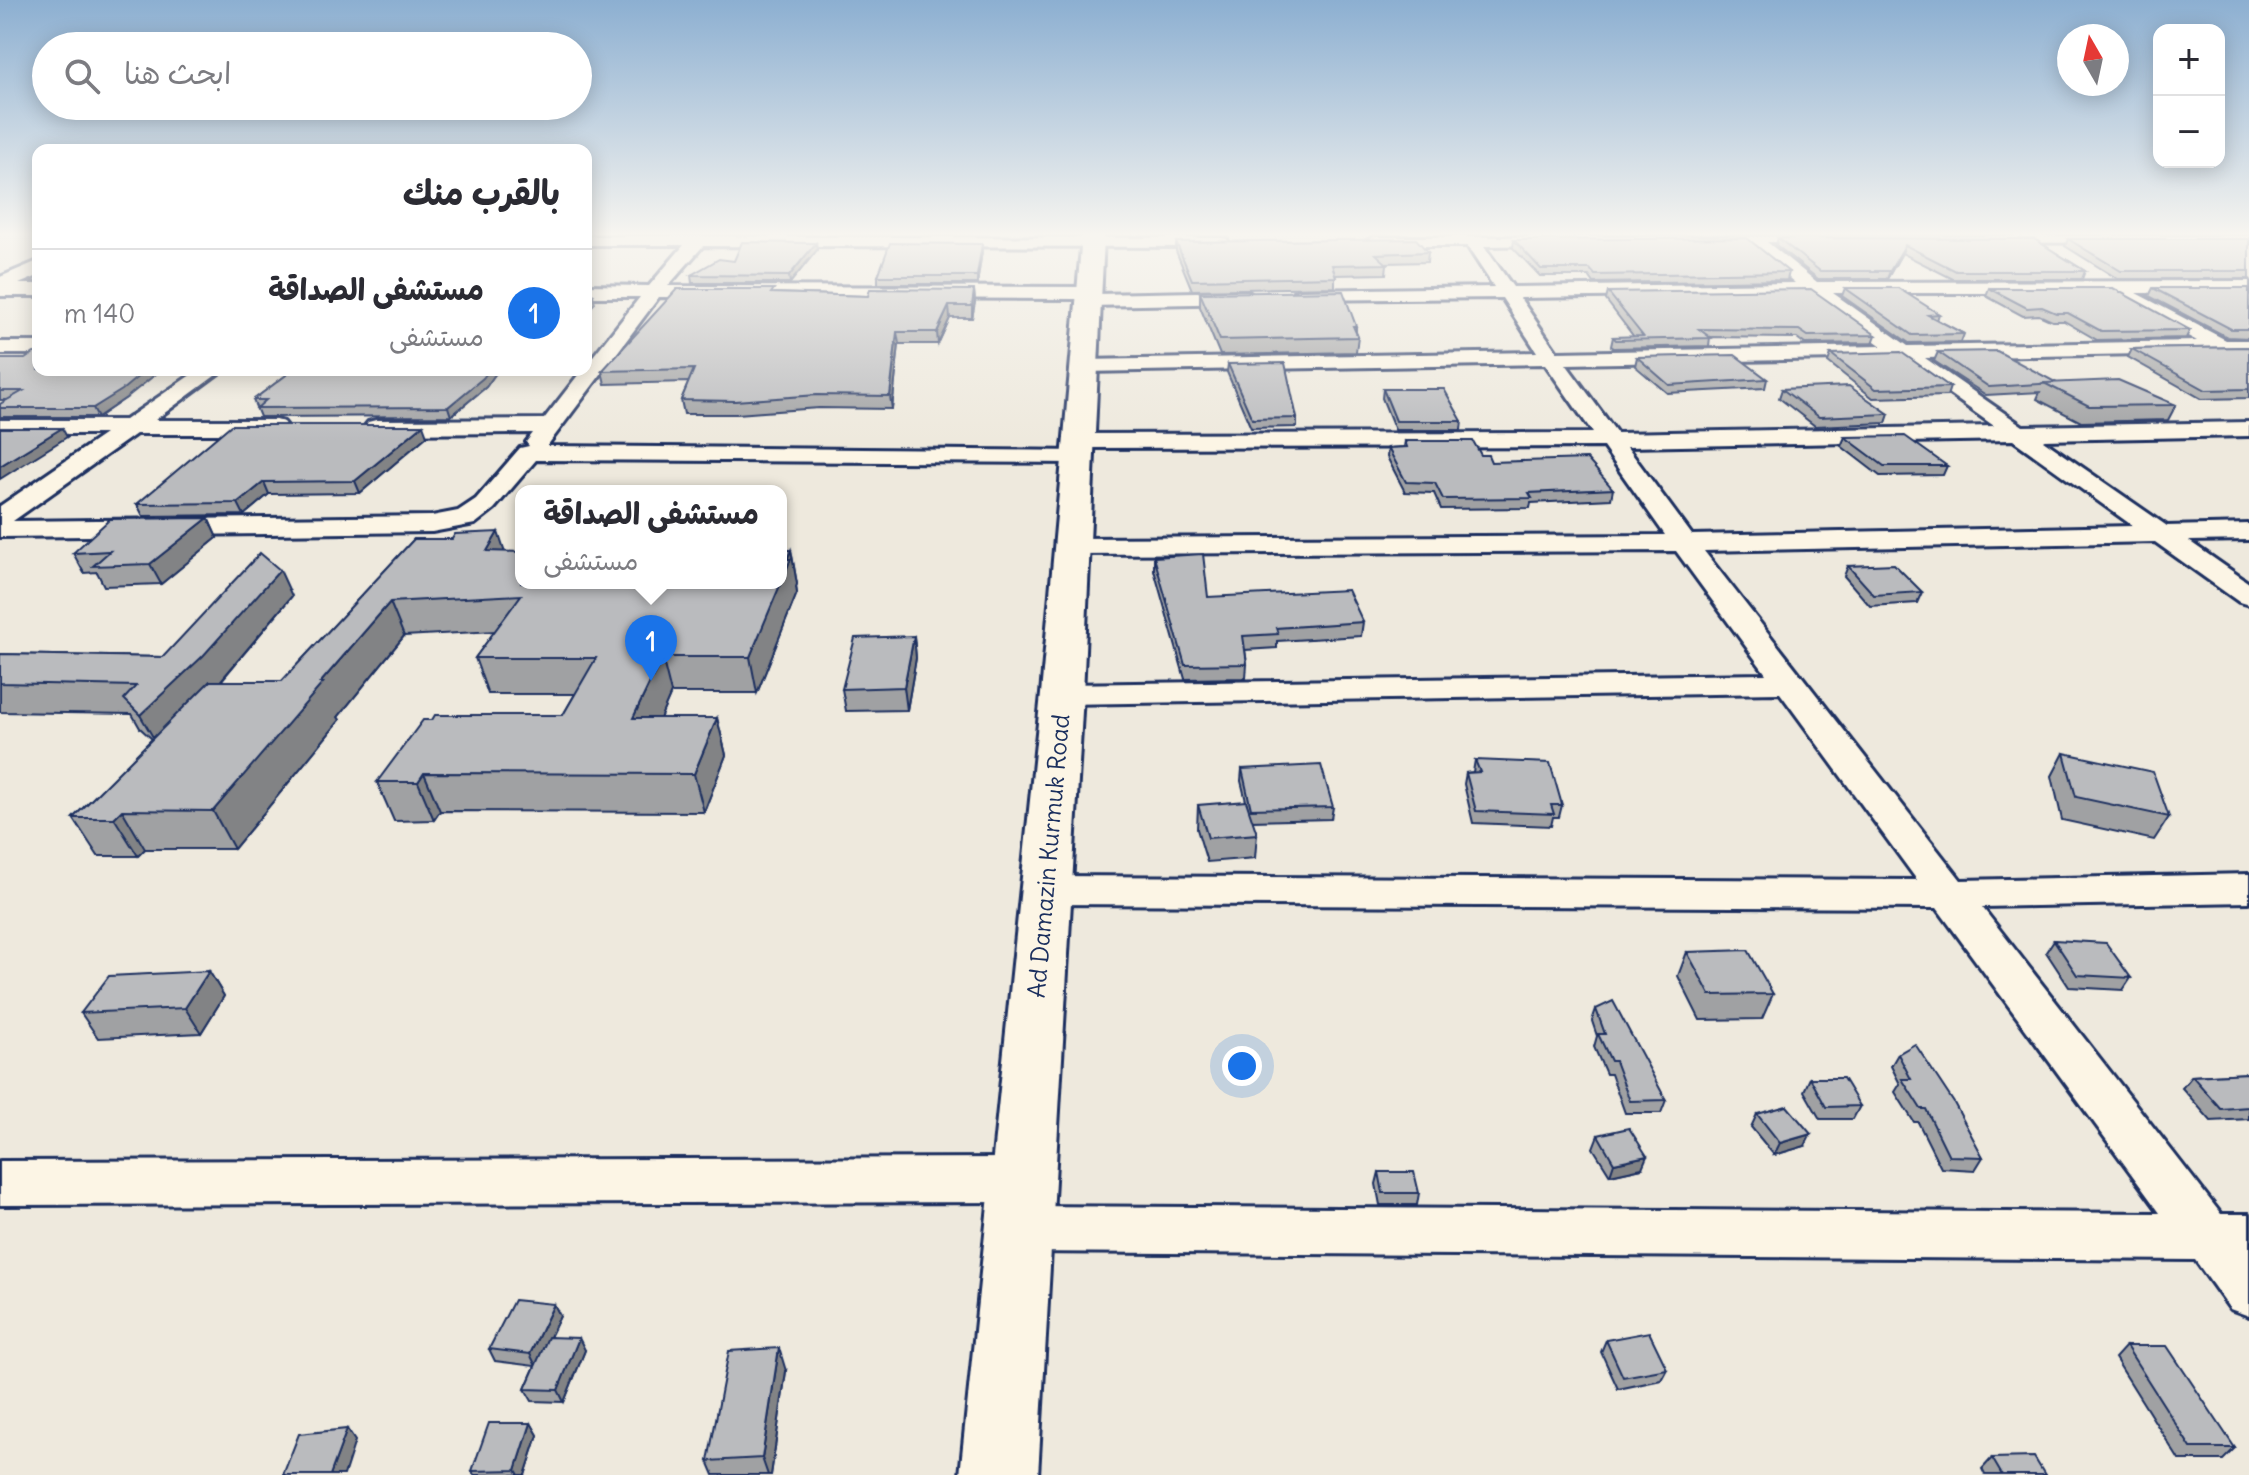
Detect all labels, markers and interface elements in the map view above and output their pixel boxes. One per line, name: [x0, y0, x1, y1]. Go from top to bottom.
north arrow: [2057, 24, 2129, 96]
map controls: [2153, 24, 2225, 168]
button: +: [2153, 24, 2225, 96]
search box: [32, 32, 592, 120]
icon: search: [60, 54, 104, 98]
text: ابحث هنا: [124, 54, 231, 92]
button: −: [2153, 96, 2225, 168]
text: بالقرب منك: [403, 171, 560, 214]
text: مستشفى الصداقة: [268, 270, 484, 308]
text: 140 m: [64, 297, 135, 330]
text: 1: [529, 297, 539, 330]
text: مستشفى: [389, 320, 484, 353]
popup: [515, 485, 787, 589]
text: مستشفى الصداقة: [543, 494, 759, 532]
text: مستشفى: [543, 544, 638, 577]
pin: 1: [625, 615, 677, 681]
street label: Ad Damazin Kurmuk Road: [1021, 713, 1075, 999]
your location: [1222, 1046, 1262, 1086]

